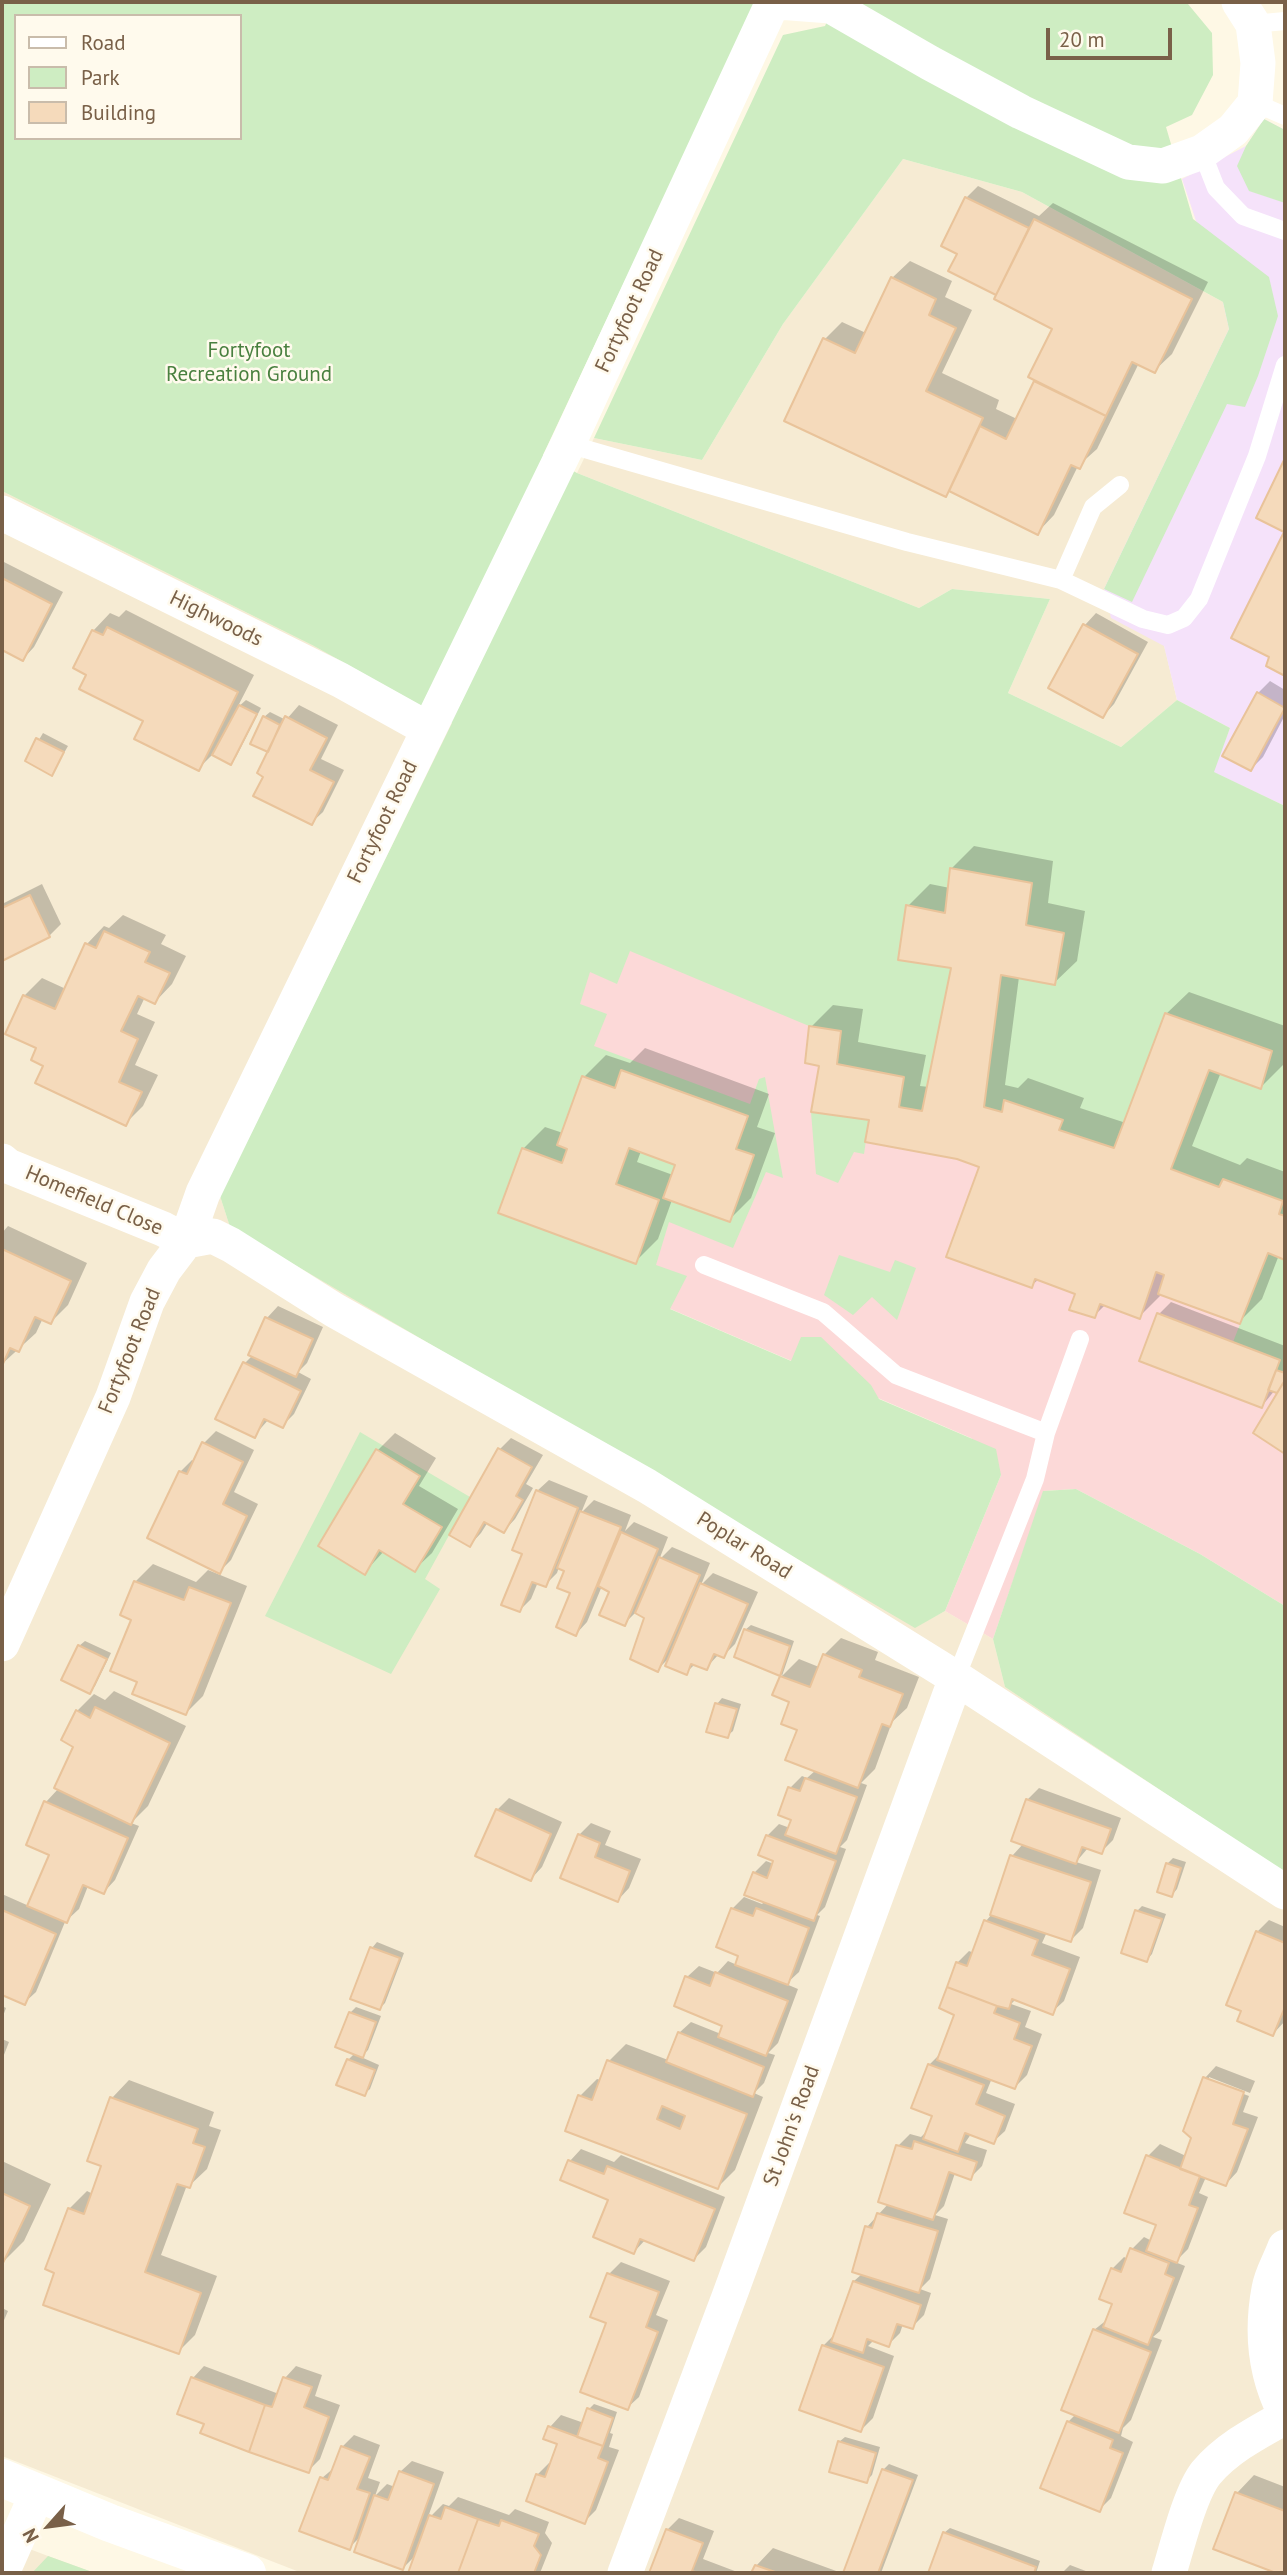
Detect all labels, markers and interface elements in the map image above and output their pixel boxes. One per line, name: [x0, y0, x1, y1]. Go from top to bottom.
legend: [14, 14, 242, 140]
scale bar: [1049, 14, 1175, 58]
text: 20 m: [1059, 26, 1105, 53]
text: Road: [81, 29, 125, 56]
text: Park: [81, 64, 120, 91]
text: Building: [81, 99, 156, 126]
street label: Fortyfoot Road: [590, 245, 670, 377]
park label: Fortyfoot Recreation Ground: [166, 338, 332, 388]
street label: Highwoods: [165, 586, 267, 652]
street label: Fortyfoot Road: [343, 757, 423, 887]
street label: Homefield Close: [21, 1161, 167, 1241]
street label: Fortyfoot Road: [93, 1285, 167, 1417]
street label: Poplar Road: [692, 1507, 796, 1585]
street label: St John's Road: [759, 2062, 825, 2190]
north arrow: [14, 2491, 84, 2561]
text: N: [17, 2525, 44, 2547]

